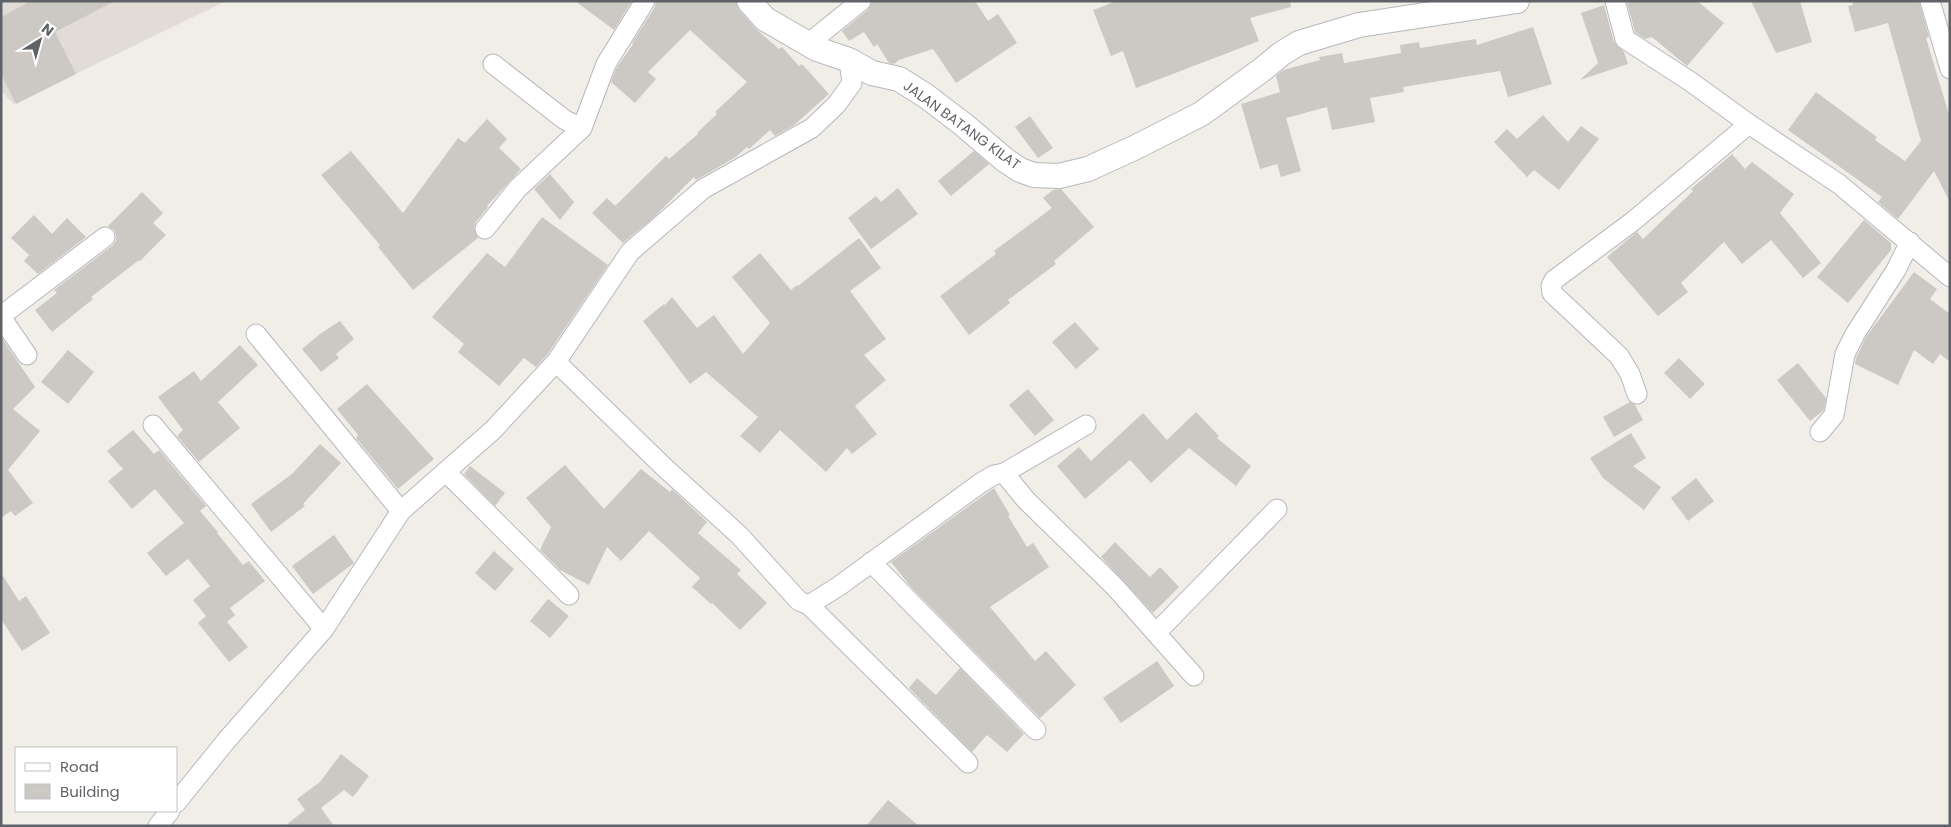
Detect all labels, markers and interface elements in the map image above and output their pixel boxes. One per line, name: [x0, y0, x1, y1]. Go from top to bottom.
north arrow: [15, 15, 65, 65]
text: N: [38, 18, 58, 41]
street label: JALAN BATANG KILAT: [899, 76, 1025, 175]
legend: [15, 747, 178, 812]
text: Road: [60, 756, 99, 777]
text: Building: [60, 781, 120, 802]

